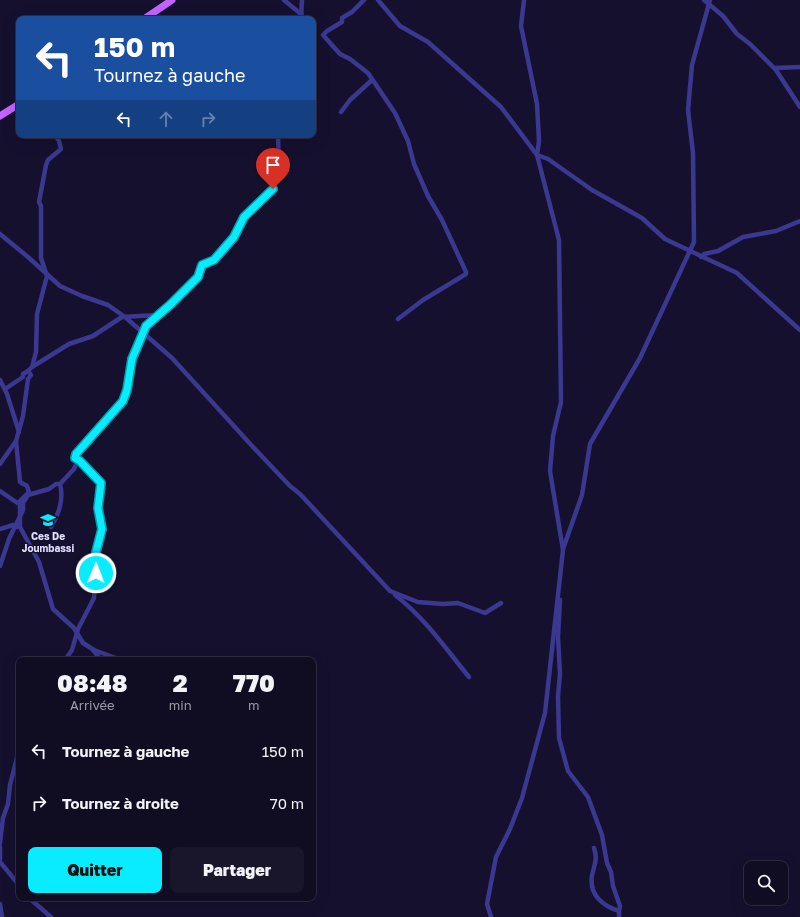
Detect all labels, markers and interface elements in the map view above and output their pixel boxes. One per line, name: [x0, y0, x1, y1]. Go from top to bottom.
text: 150 m: [94, 30, 175, 63]
icon: left: [28, 32, 80, 84]
text: Tournez à gauche: [94, 64, 246, 86]
icon: left: [113, 108, 135, 130]
icon: ahead: [155, 108, 177, 130]
icon: right: [197, 108, 219, 130]
pin: [256, 148, 290, 189]
icon: arrive: [262, 154, 284, 176]
school or university icon: Ces De Joumbassi: [39, 511, 57, 529]
place label: Ces De Joumbassi: [22, 530, 74, 554]
position arrow: [75, 552, 117, 594]
text: 08:48: [57, 668, 128, 697]
text: 2: [173, 668, 188, 697]
text: 770: [233, 668, 275, 697]
text: Arrivée: [70, 697, 115, 713]
text: min: [169, 697, 192, 713]
text: m: [248, 697, 260, 713]
icon: left: [28, 740, 50, 762]
text: Tournez à gauche: [62, 742, 189, 760]
text: 150 m: [262, 742, 304, 760]
icon: right: [28, 792, 50, 814]
text: Tournez à droite: [62, 794, 179, 812]
text: 70 m: [270, 794, 304, 812]
button: Quitter: [28, 847, 162, 893]
button: Partager: [170, 847, 304, 893]
map controls: [744, 861, 788, 905]
button: search: [744, 861, 788, 905]

